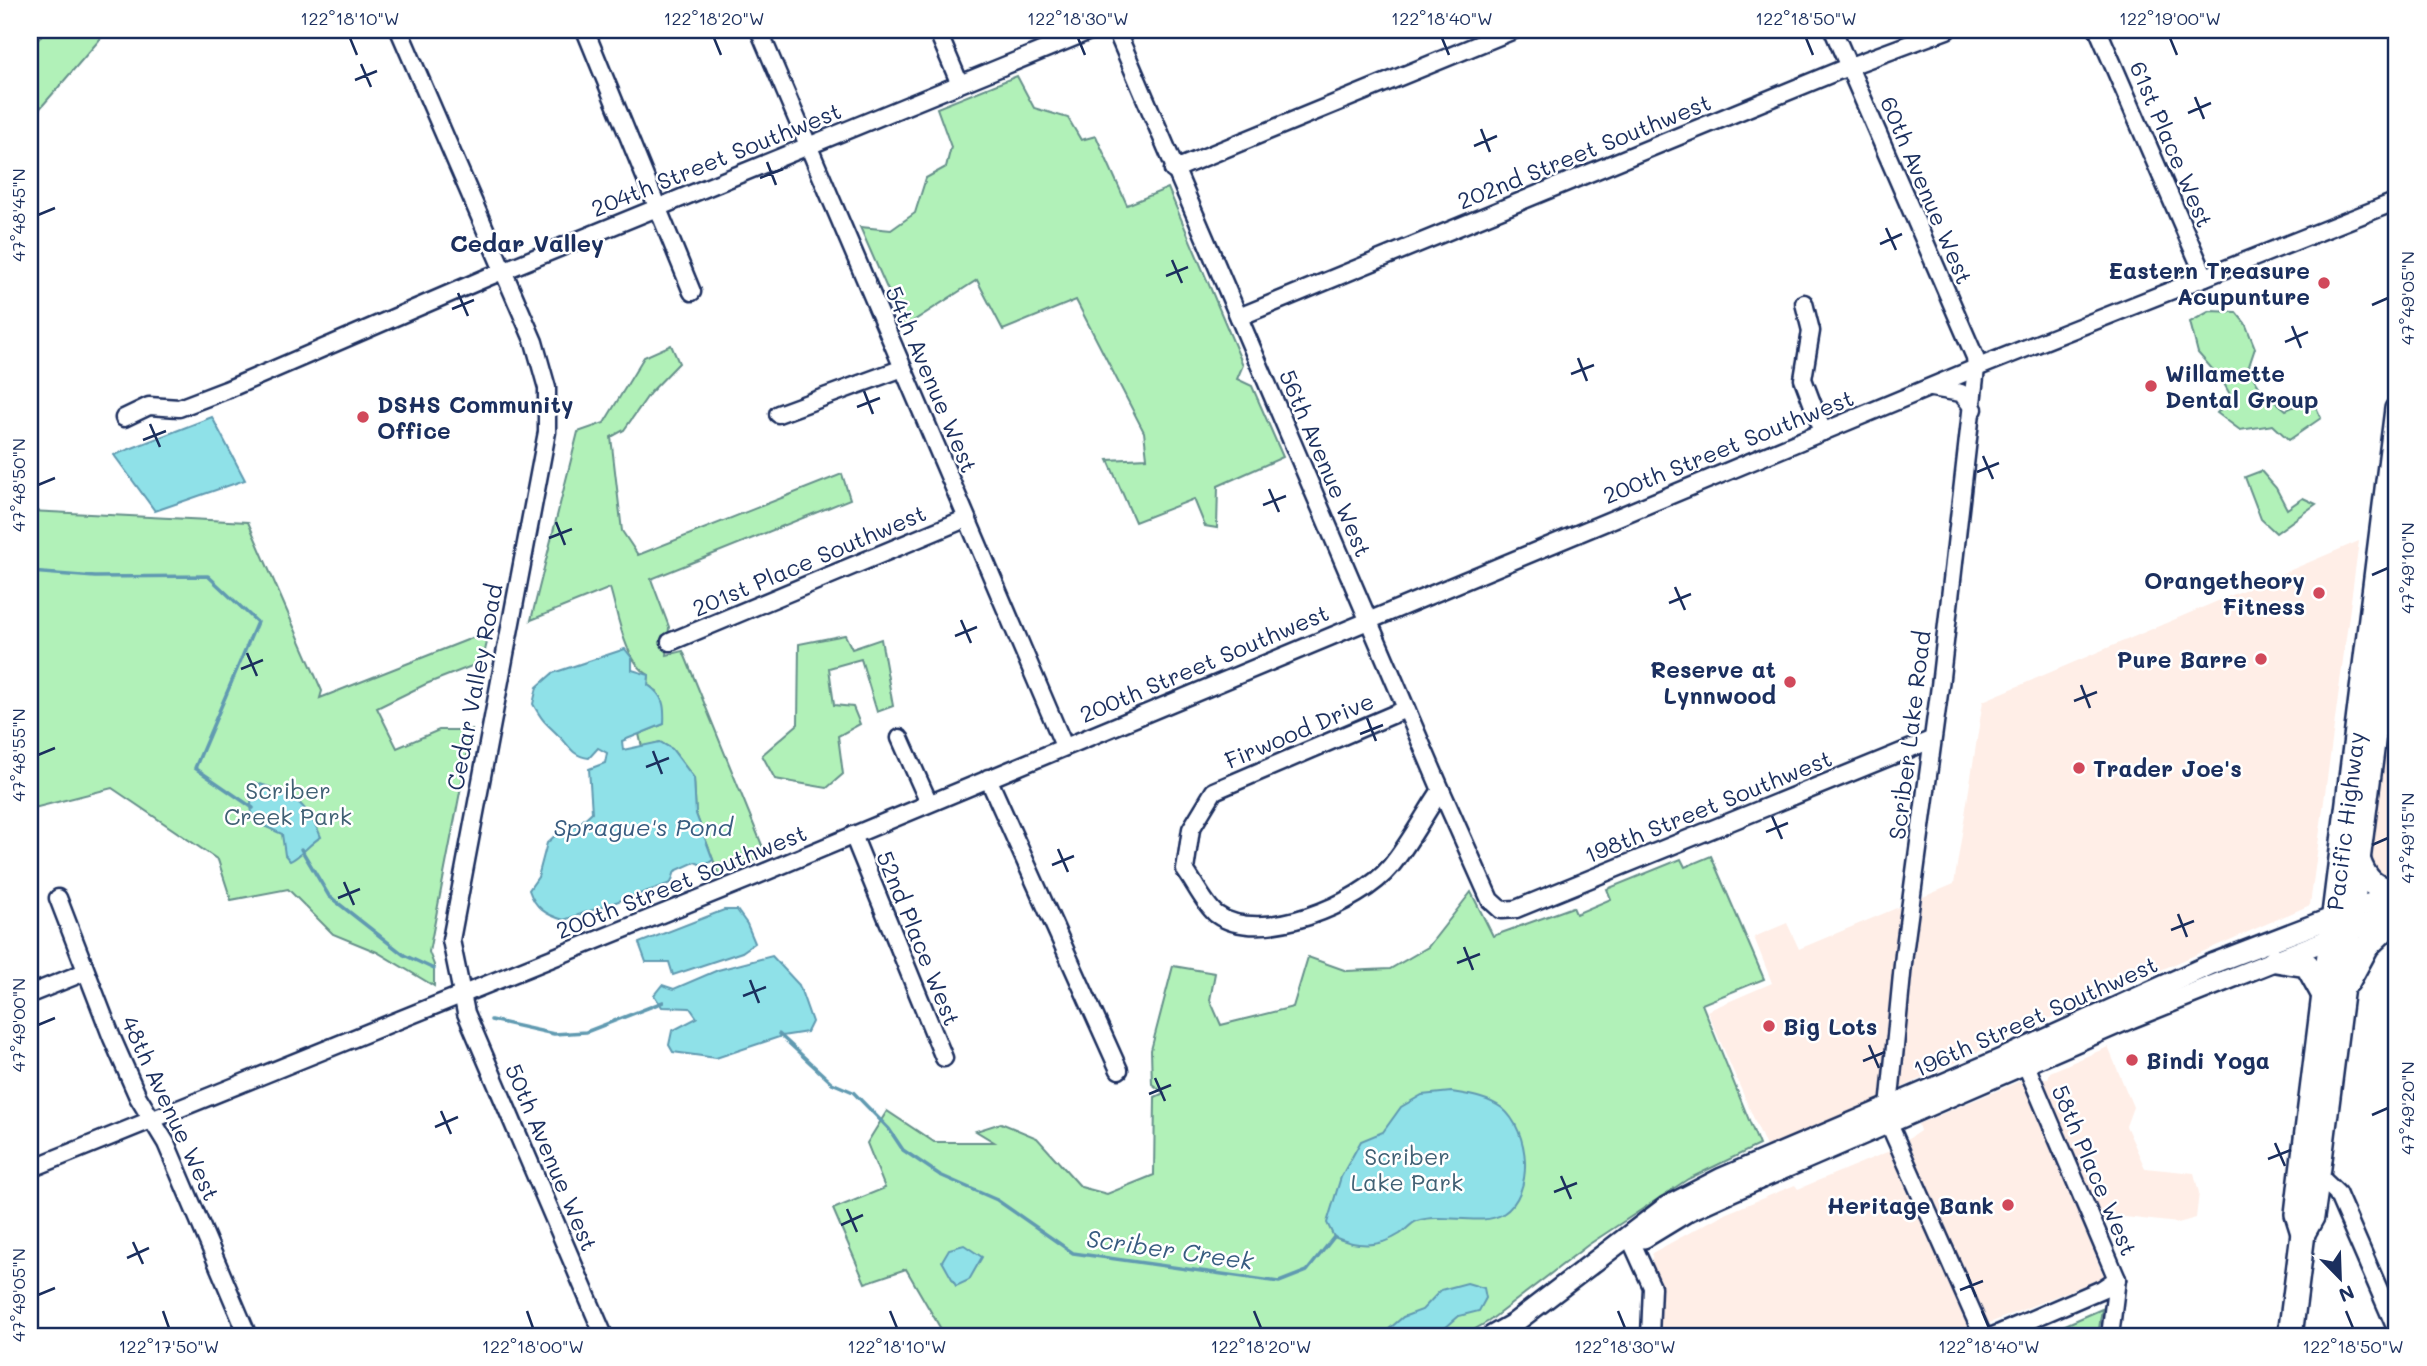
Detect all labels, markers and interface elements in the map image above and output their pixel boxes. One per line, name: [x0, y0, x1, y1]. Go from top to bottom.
text: 122°18'10"W: [300, 6, 400, 30]
text: 122°18'20"W: [663, 6, 765, 30]
text: 122°18'30"W: [1027, 6, 1129, 30]
text: 122°18'40"W: [1391, 6, 1493, 30]
text: 122°18'50"W: [1755, 6, 1857, 30]
text: 122°19'00"W: [2119, 6, 2221, 30]
street label: 61st Place West: [2123, 56, 2221, 232]
street label: 202nd Street Southwest: [1453, 86, 1715, 216]
street label: 60th Avenue West: [1874, 92, 1980, 288]
street label: 204th Street Southwest: [587, 95, 845, 223]
text: 47°48'45"N: [6, 168, 30, 262]
district label: Cedar Valley: [450, 227, 604, 258]
text: 47°49'05"N: [2395, 251, 2419, 345]
place label: Eastern Treasure Acupunture: [2108, 255, 2310, 311]
marker: Eastern Treasure Acupunture: [2316, 275, 2332, 291]
street label: 54th Avenue West: [879, 281, 985, 477]
place label: Willamette Dental Group: [2165, 358, 2319, 414]
street label: 56th Avenue West: [1273, 365, 1379, 561]
marker: Willamette Dental Group: [2143, 378, 2159, 394]
street label: 200th Street Southwest: [1598, 382, 1858, 510]
place label: DSHS Community Office: [377, 389, 573, 445]
marker: DSHS Community Office: [355, 409, 371, 425]
text: 47°48'50"N: [6, 438, 30, 532]
street label: 201st Place Southwest: [688, 497, 930, 623]
text: 47°49'10"N: [2395, 522, 2419, 614]
place label: Orangetheory Fitness: [2144, 565, 2305, 621]
street label: Cedar Valley Road: [439, 581, 509, 793]
marker: Orangetheory Fitness: [2311, 585, 2327, 601]
street label: 200th Street Southwest: [1075, 597, 1333, 729]
street label: Scriber Lake Road: [1881, 629, 1937, 841]
place label: Pure Barre: [2117, 644, 2247, 674]
marker: Pure Barre: [2253, 651, 2269, 667]
place label: Reserve at Lynnwood: [1650, 654, 1776, 710]
marker: Reserve at Lynnwood: [1782, 674, 1798, 690]
street label: Firwood Drive: [1220, 685, 1378, 775]
text: 47°48'55"N: [6, 708, 30, 802]
street label: Pacific Highway: [2319, 730, 2371, 912]
street label: 198th Street Southwest: [1580, 743, 1836, 869]
place label: Trader Joe's: [2093, 753, 2242, 783]
marker: Trader Joe's: [2071, 760, 2087, 776]
park label: Scriber Creek Park: [224, 775, 352, 831]
text: 47°49'15"N: [2395, 793, 2419, 883]
water label: Sprague's Pond: [553, 811, 734, 842]
street label: 200th Street Southwest: [551, 817, 811, 945]
street label: 52nd Place West: [870, 846, 968, 1030]
street label: 196th Street Southwest: [1908, 949, 2162, 1083]
text: 47°49'00"N: [6, 978, 30, 1072]
street label: 48th Avenue West: [115, 1011, 227, 1205]
place label: Big Lots: [1783, 1011, 1877, 1041]
marker: Big Lots: [1761, 1018, 1777, 1034]
place label: Bindi Yoga: [2146, 1045, 2270, 1075]
marker: Bindi Yoga: [2124, 1052, 2140, 1068]
street label: 50th Avenue West: [499, 1059, 605, 1255]
text: 47°49'20"N: [2395, 1061, 2419, 1155]
street label: 58th Place West: [2045, 1080, 2145, 1260]
park label: Scriber Lake Park: [1351, 1141, 1463, 1197]
place label: Heritage Bank: [1827, 1190, 1994, 1220]
marker: Heritage Bank: [2000, 1197, 2016, 1213]
water label: Scriber Creek: [1084, 1222, 1257, 1276]
north arrow: [2304, 1244, 2374, 1314]
text: 47°49'05"N: [6, 1248, 30, 1342]
text: N: [2335, 1280, 2358, 1308]
text: 122°17'50"W: [119, 1334, 219, 1358]
text: 122°18'00"W: [482, 1334, 584, 1358]
text: 122°18'10"W: [847, 1334, 947, 1358]
text: 122°18'20"W: [1210, 1334, 1312, 1358]
text: 122°18'30"W: [1574, 1334, 1676, 1358]
text: 122°18'40"W: [1938, 1334, 2040, 1358]
text: 122°18'50"W: [2302, 1334, 2404, 1358]

